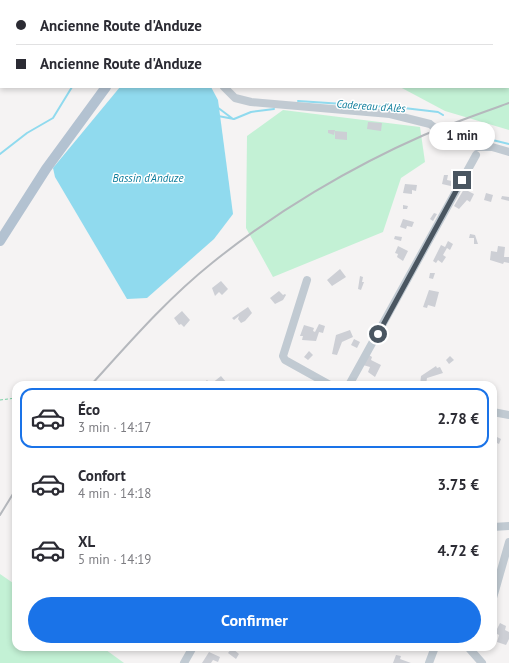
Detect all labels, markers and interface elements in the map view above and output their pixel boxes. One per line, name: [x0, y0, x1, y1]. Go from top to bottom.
text: Ancienne Route d'Anduze: [40, 16, 202, 35]
text: Ancienne Route d'Anduze: [40, 54, 202, 73]
water label: Cadereau d'Alès: [336, 97, 407, 115]
callout: 1 min: [429, 122, 495, 150]
text: 1 min: [446, 127, 478, 144]
water label: Bassin d'Anduze: [112, 171, 184, 185]
route end: [453, 171, 471, 189]
route start: [369, 325, 387, 343]
icon: car: [30, 400, 66, 436]
text: Éco: [78, 400, 100, 419]
text: 2.78 €: [437, 409, 479, 428]
text: 3 min · 14:17: [78, 419, 151, 436]
icon: car: [30, 466, 66, 502]
text: Confort: [78, 466, 126, 485]
text: 3.75 €: [437, 475, 479, 494]
text: 4 min · 14:18: [78, 485, 151, 502]
icon: car: [30, 532, 66, 568]
text: XL: [78, 532, 95, 551]
text: 4.72 €: [437, 541, 479, 560]
text: 5 min · 14:19: [78, 551, 151, 568]
button: Confirmer: [28, 597, 481, 643]

